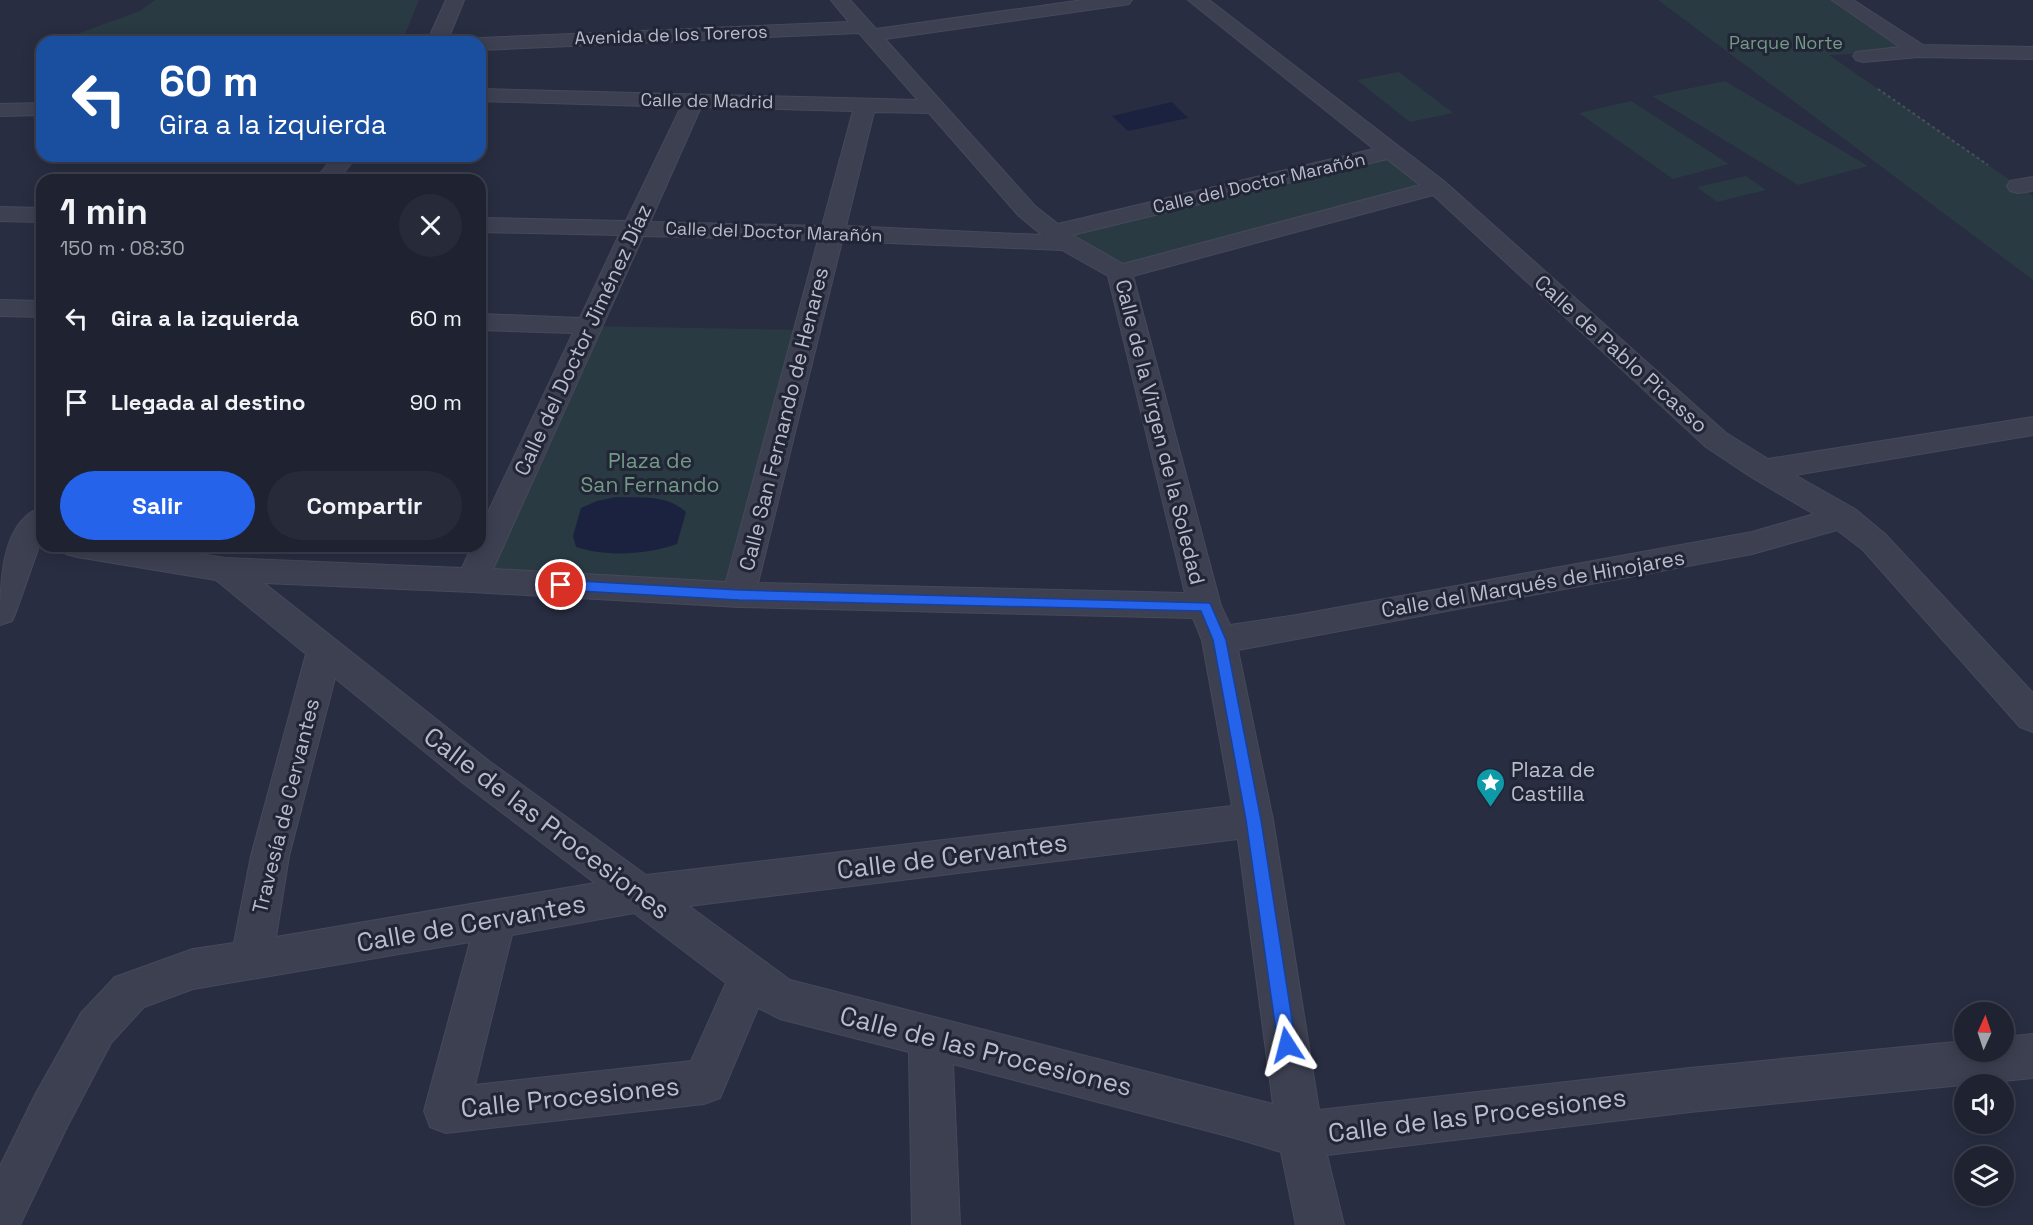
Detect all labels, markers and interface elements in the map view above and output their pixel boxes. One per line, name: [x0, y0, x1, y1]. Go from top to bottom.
street label: Avenida de los Toreros: [574, 20, 768, 49]
park label: Parque Norte: [1729, 31, 1843, 54]
text: 60 m: [159, 55, 259, 108]
icon: left: [60, 60, 138, 138]
street label: Calle de Madrid: [640, 88, 774, 113]
text: Gira a la izquierda: [159, 107, 386, 142]
street label: Calle del Doctor Marañón: [1150, 147, 1367, 218]
text: 1 min: [60, 189, 148, 235]
button: close: [399, 194, 462, 257]
street label: Calle del Doctor Jiménez Díaz: [508, 200, 657, 480]
street label: Calle del Doctor Marañón: [665, 216, 883, 247]
text: 150 m · 08:30: [60, 235, 185, 261]
street label: Calle San Fernando de Henares: [733, 264, 834, 573]
street label: Calle de Pablo Picasso: [1529, 269, 1714, 439]
street label: Calle de la Virgen de la Soledad: [1109, 277, 1211, 587]
icon: left: [60, 302, 93, 335]
text: Gira a la izquierda: [111, 304, 299, 332]
text: 60 m: [410, 304, 462, 332]
icon: arrive: [60, 386, 93, 419]
text: Llegada al destino: [111, 388, 305, 416]
text: 90 m: [410, 388, 462, 416]
park label: Plaza de San Fernando: [580, 447, 720, 498]
button: Salir: [60, 471, 255, 540]
button: Compartir: [267, 471, 462, 540]
street label: Calle del Marqués de Hinojares: [1379, 544, 1687, 624]
pin: [535, 559, 586, 610]
icon: arrive: [544, 568, 577, 601]
street label: Travesía de Cervantes: [246, 696, 325, 916]
street label: Calle de las Procesiones: [417, 719, 677, 927]
place label: Plaza de Castilla: [1511, 756, 1595, 807]
place icon: Plaza de Castilla: [1474, 766, 1506, 808]
street label: Calle de Cervantes: [835, 825, 1069, 887]
street label: Calle de Cervantes: [354, 886, 588, 960]
street label: Calle de las Procesiones: [836, 998, 1136, 1104]
north arrow: [1954, 1002, 2014, 1062]
map controls: [1954, 1002, 2014, 1206]
position arrow: [1255, 1013, 1319, 1077]
street label: Calle Procesiones: [459, 1069, 681, 1125]
button: sound: [1954, 1074, 2014, 1134]
street label: Calle de las Procesiones: [1326, 1080, 1628, 1150]
button: layers: [1954, 1146, 2014, 1206]

